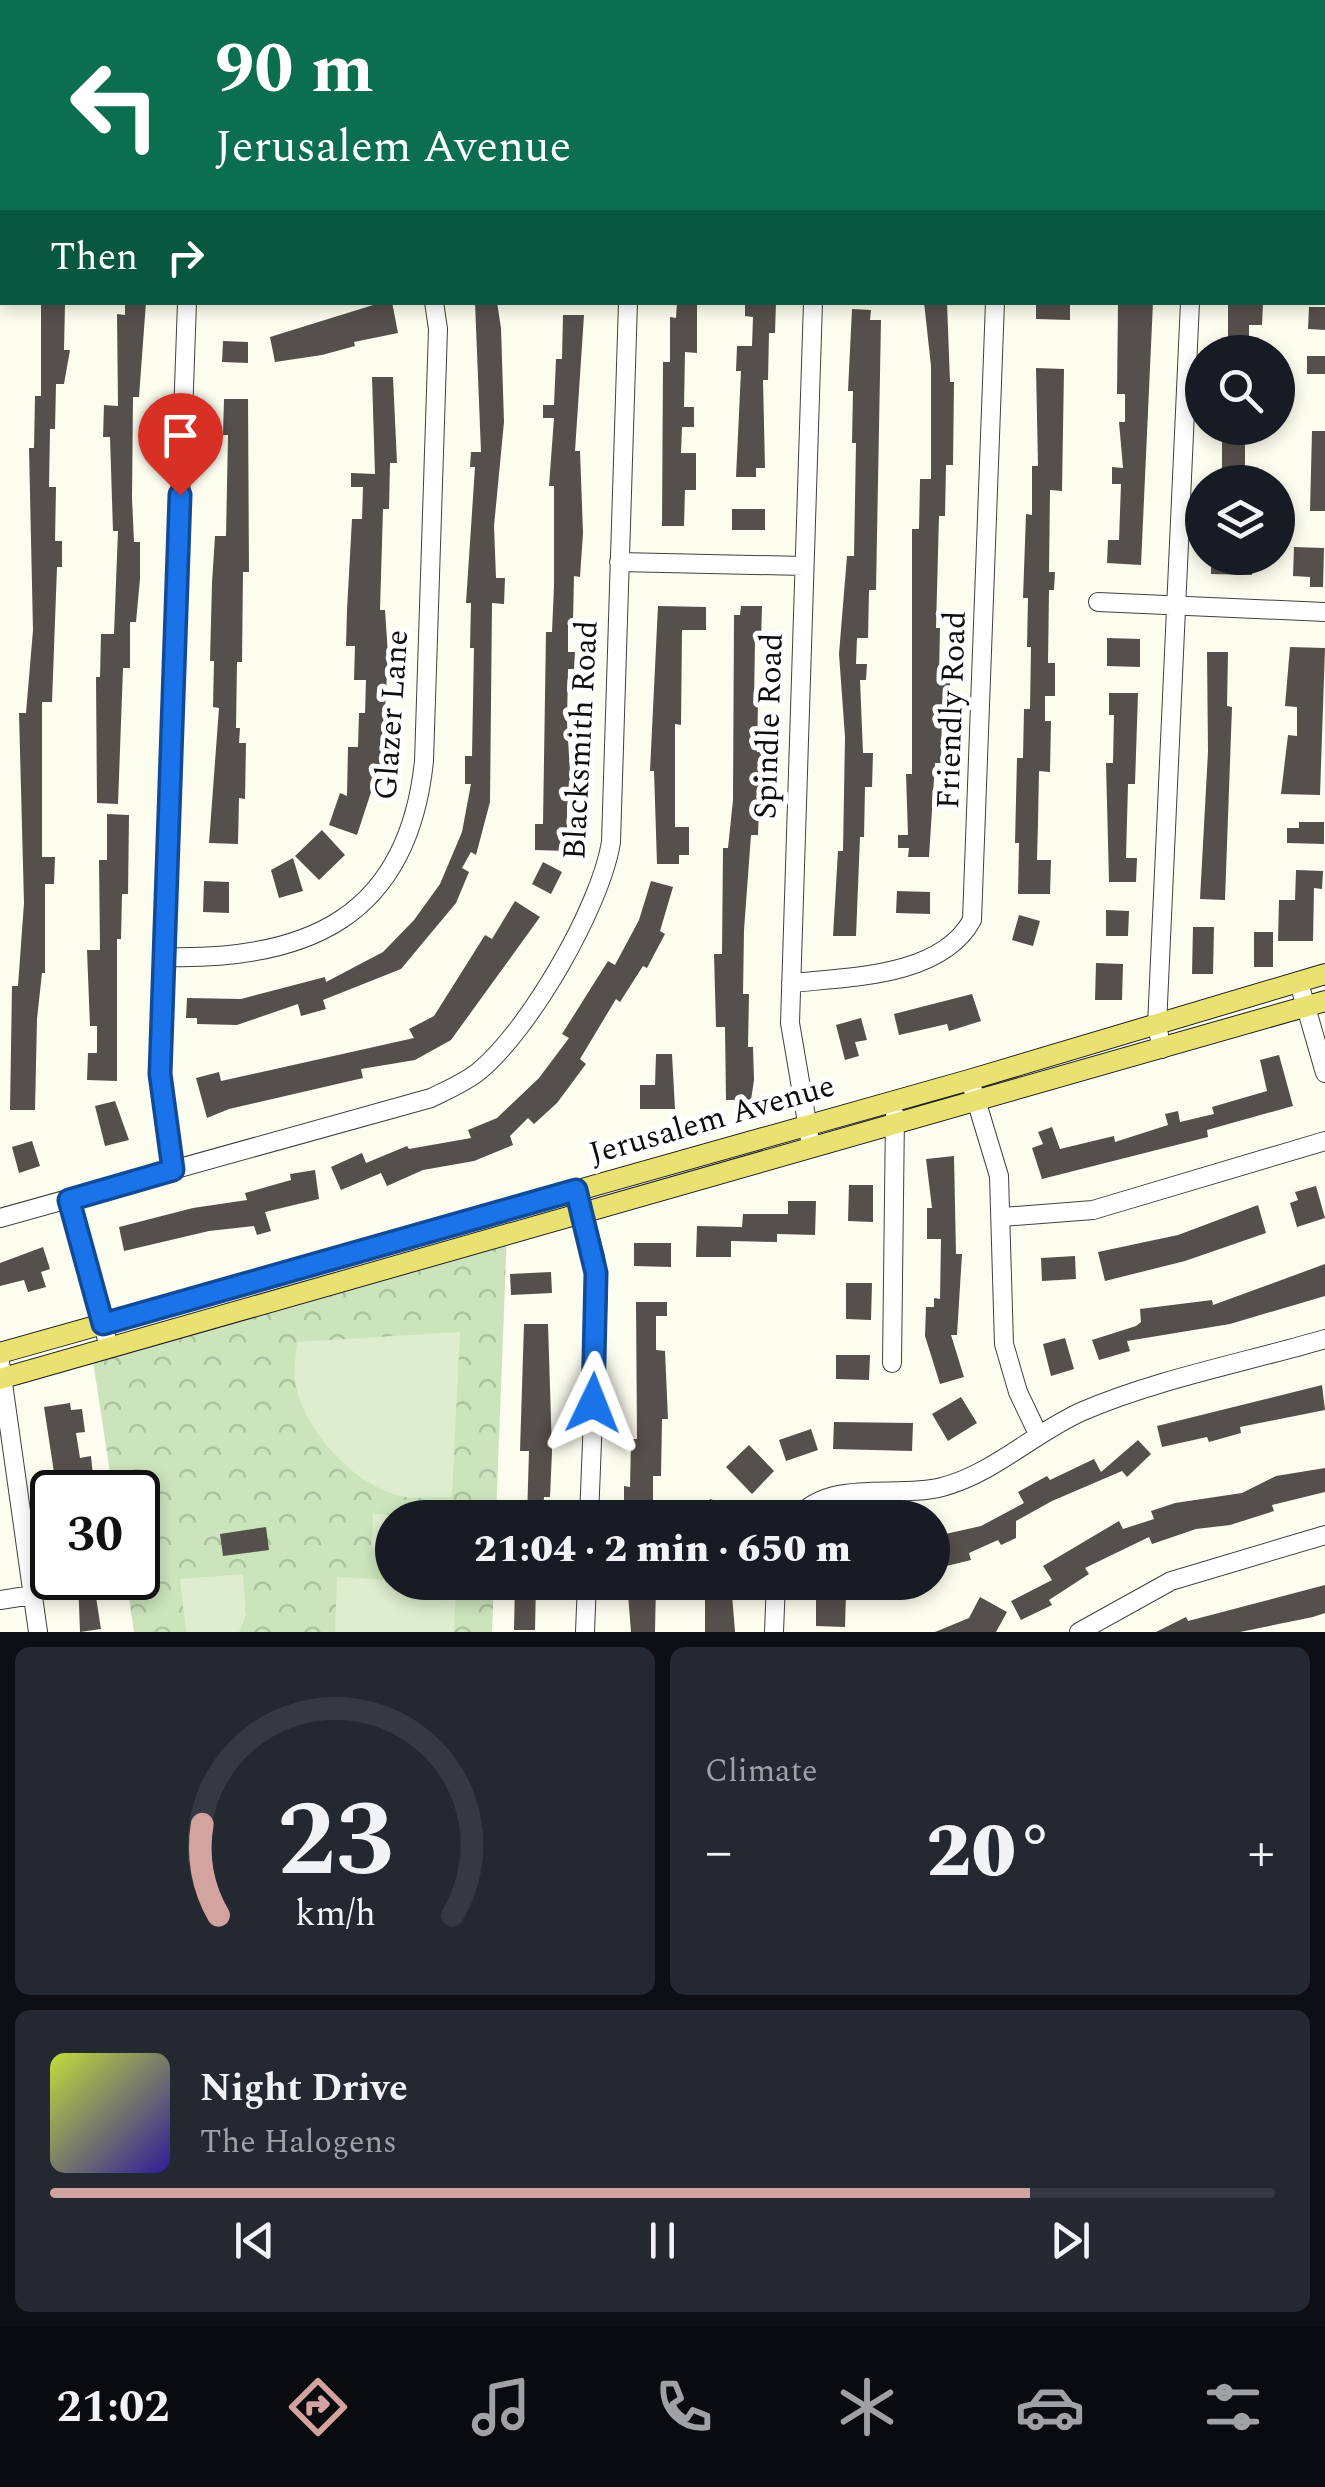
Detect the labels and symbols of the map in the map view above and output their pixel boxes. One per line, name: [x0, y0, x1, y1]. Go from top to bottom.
pin: [138, 393, 223, 496]
street label: Friendly Road: [924, 610, 980, 810]
street label: Blacksmith Road: [550, 619, 612, 861]
street label: Glazer Lane: [362, 628, 422, 802]
street label: Spindle Road: [741, 632, 797, 820]
street label: Jerusalem Avenue: [583, 1062, 841, 1178]
position arrow: [541, 1351, 645, 1455]
speed limit sign: 30: [30, 1470, 160, 1600]

